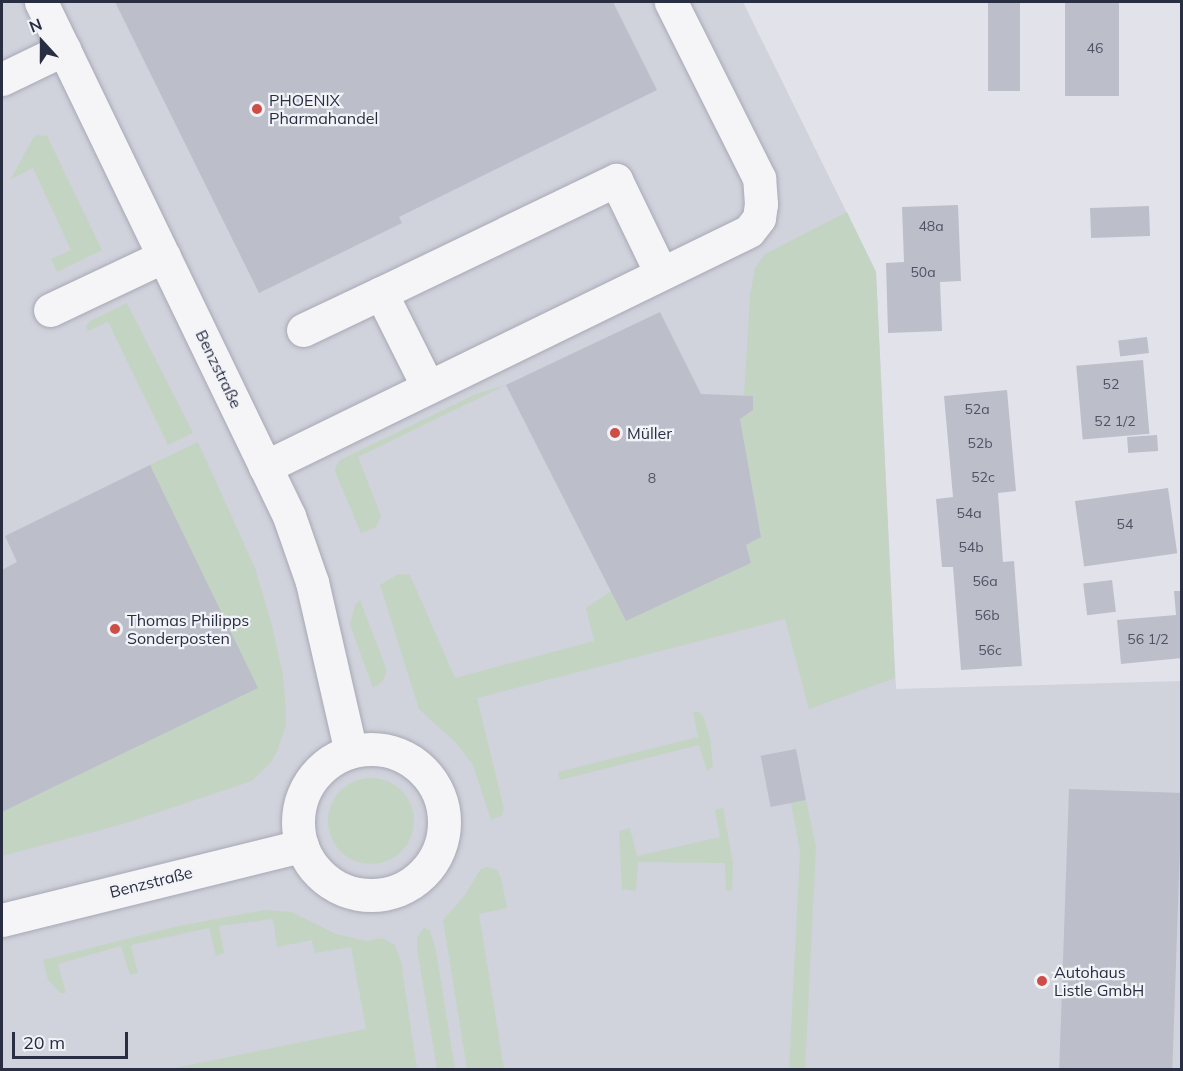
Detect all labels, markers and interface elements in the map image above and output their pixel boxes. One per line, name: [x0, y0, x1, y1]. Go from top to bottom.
north arrow: [12, 12, 72, 72]
text: N: [26, 14, 45, 37]
house number: 46: [1087, 40, 1103, 56]
place label: PHOENIX Pharmahandel: [269, 90, 378, 128]
marker: PHOENIX Pharmahandel: [250, 102, 264, 116]
house number: 48a: [918, 218, 944, 234]
house number: 50a: [910, 264, 936, 280]
street label: Benzstraße: [192, 327, 246, 411]
house number: 52: [1103, 376, 1119, 392]
house number: 52a: [964, 401, 990, 417]
house number: 52 1/2: [1094, 413, 1136, 429]
place label: Müller: [627, 423, 672, 443]
marker: Müller: [608, 426, 622, 440]
house number: 52b: [967, 435, 993, 451]
house number: 52c: [971, 469, 995, 485]
house number: 8: [648, 470, 656, 486]
house number: 54a: [956, 505, 982, 521]
house number: 54: [1117, 516, 1133, 532]
house number: 54b: [958, 539, 984, 555]
house number: 56a: [972, 573, 998, 589]
house number: 56b: [974, 607, 1000, 623]
place label: Thomas Philipps Sonderposten: [127, 610, 249, 648]
marker: Thomas Philipps Sonderposten: [108, 622, 122, 636]
house number: 56 1/2: [1127, 631, 1169, 647]
house number: 56c: [978, 642, 1002, 658]
street label: Benzstraße: [108, 862, 194, 902]
place label: Autohaus Listle GmbH: [1054, 962, 1144, 1000]
marker: Autohaus Listle GmbH: [1035, 974, 1049, 988]
scale bar: [15, 1020, 130, 1058]
text: 20 m: [23, 1031, 65, 1054]

